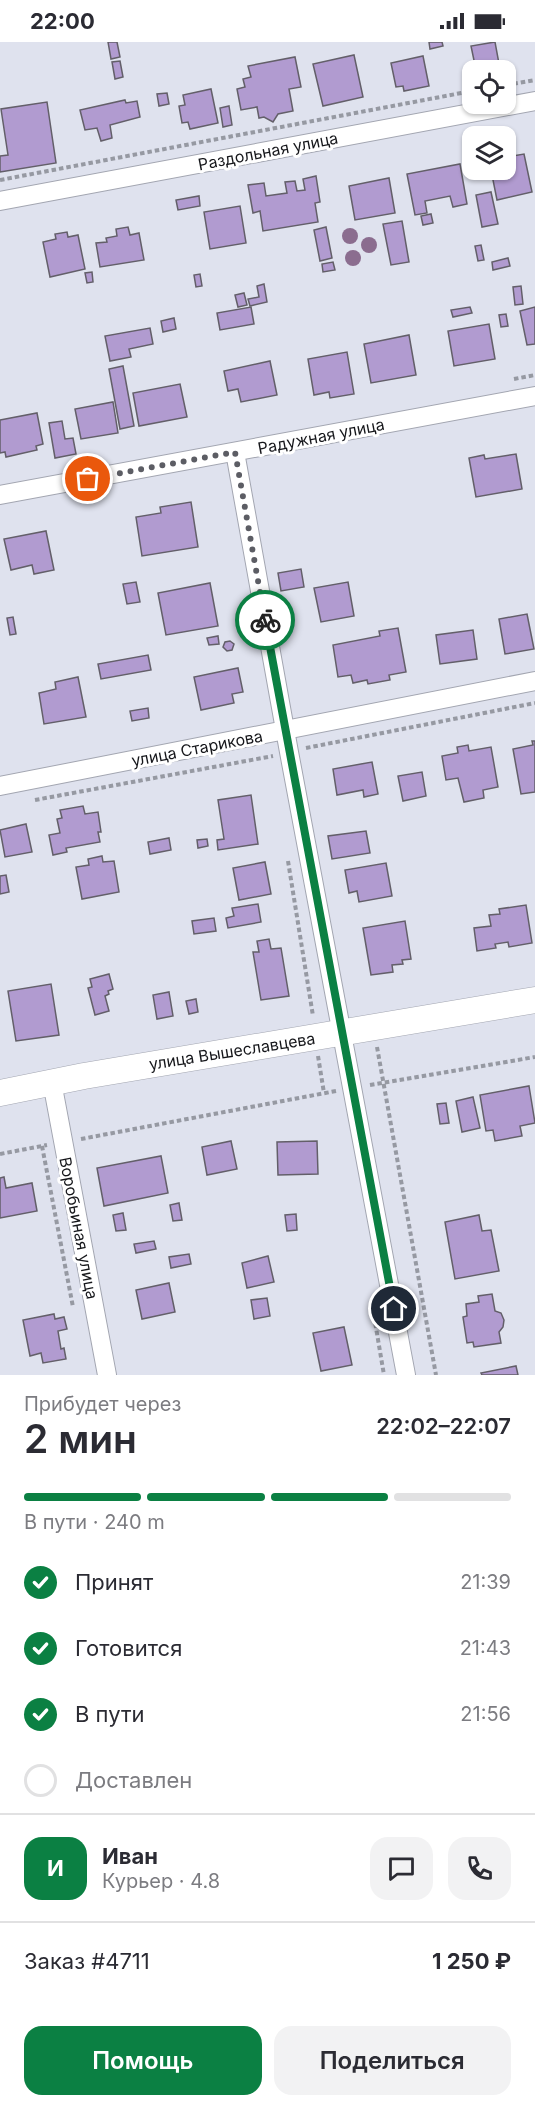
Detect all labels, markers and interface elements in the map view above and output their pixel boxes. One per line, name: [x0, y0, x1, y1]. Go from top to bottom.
text: 22:00: [30, 8, 95, 34]
map controls: [462, 60, 516, 180]
button: locate: [462, 60, 516, 114]
button: layers: [462, 126, 516, 180]
street label: Раздольная улица: [196, 128, 340, 174]
street label: Радужная улица: [256, 414, 386, 458]
pin: [62, 453, 113, 504]
icon: bag: [71, 462, 104, 495]
courier: [235, 590, 295, 650]
icon: bike: [249, 604, 282, 637]
street label: улица Старикова: [130, 725, 264, 771]
street label: улица Вышеславцева: [147, 1028, 317, 1074]
street label: Воробьиная улица: [55, 1155, 103, 1301]
pin: [368, 1283, 419, 1334]
icon: home: [377, 1292, 410, 1325]
text: Прибудет через: [24, 1392, 181, 1416]
text: 22:02–22:07: [376, 1413, 511, 1439]
text: 2 мин: [24, 1415, 137, 1462]
text: В пути · 240 m: [24, 1510, 165, 1534]
icon: check: [24, 1566, 57, 1599]
text: Принят: [75, 1569, 153, 1595]
text: 21:39: [460, 1570, 511, 1594]
icon: check: [24, 1632, 57, 1665]
text: Готовится: [75, 1635, 182, 1661]
text: 21:43: [460, 1636, 511, 1660]
icon: check: [24, 1698, 57, 1731]
text: В пути: [75, 1701, 144, 1727]
text: 21:56: [460, 1702, 511, 1726]
text: Доставлен: [75, 1767, 192, 1793]
button: chat: [370, 1837, 433, 1900]
button: phone: [448, 1837, 511, 1900]
text: Иван: [102, 1843, 158, 1869]
text: И: [47, 1855, 64, 1881]
text: Курьер · 4.8: [102, 1869, 220, 1893]
text: Заказ #4711: [24, 1948, 150, 1974]
text: 1 250 ₽: [432, 1948, 511, 1974]
button: Помощь: [24, 2026, 262, 2095]
button: Поделиться: [274, 2026, 511, 2095]

